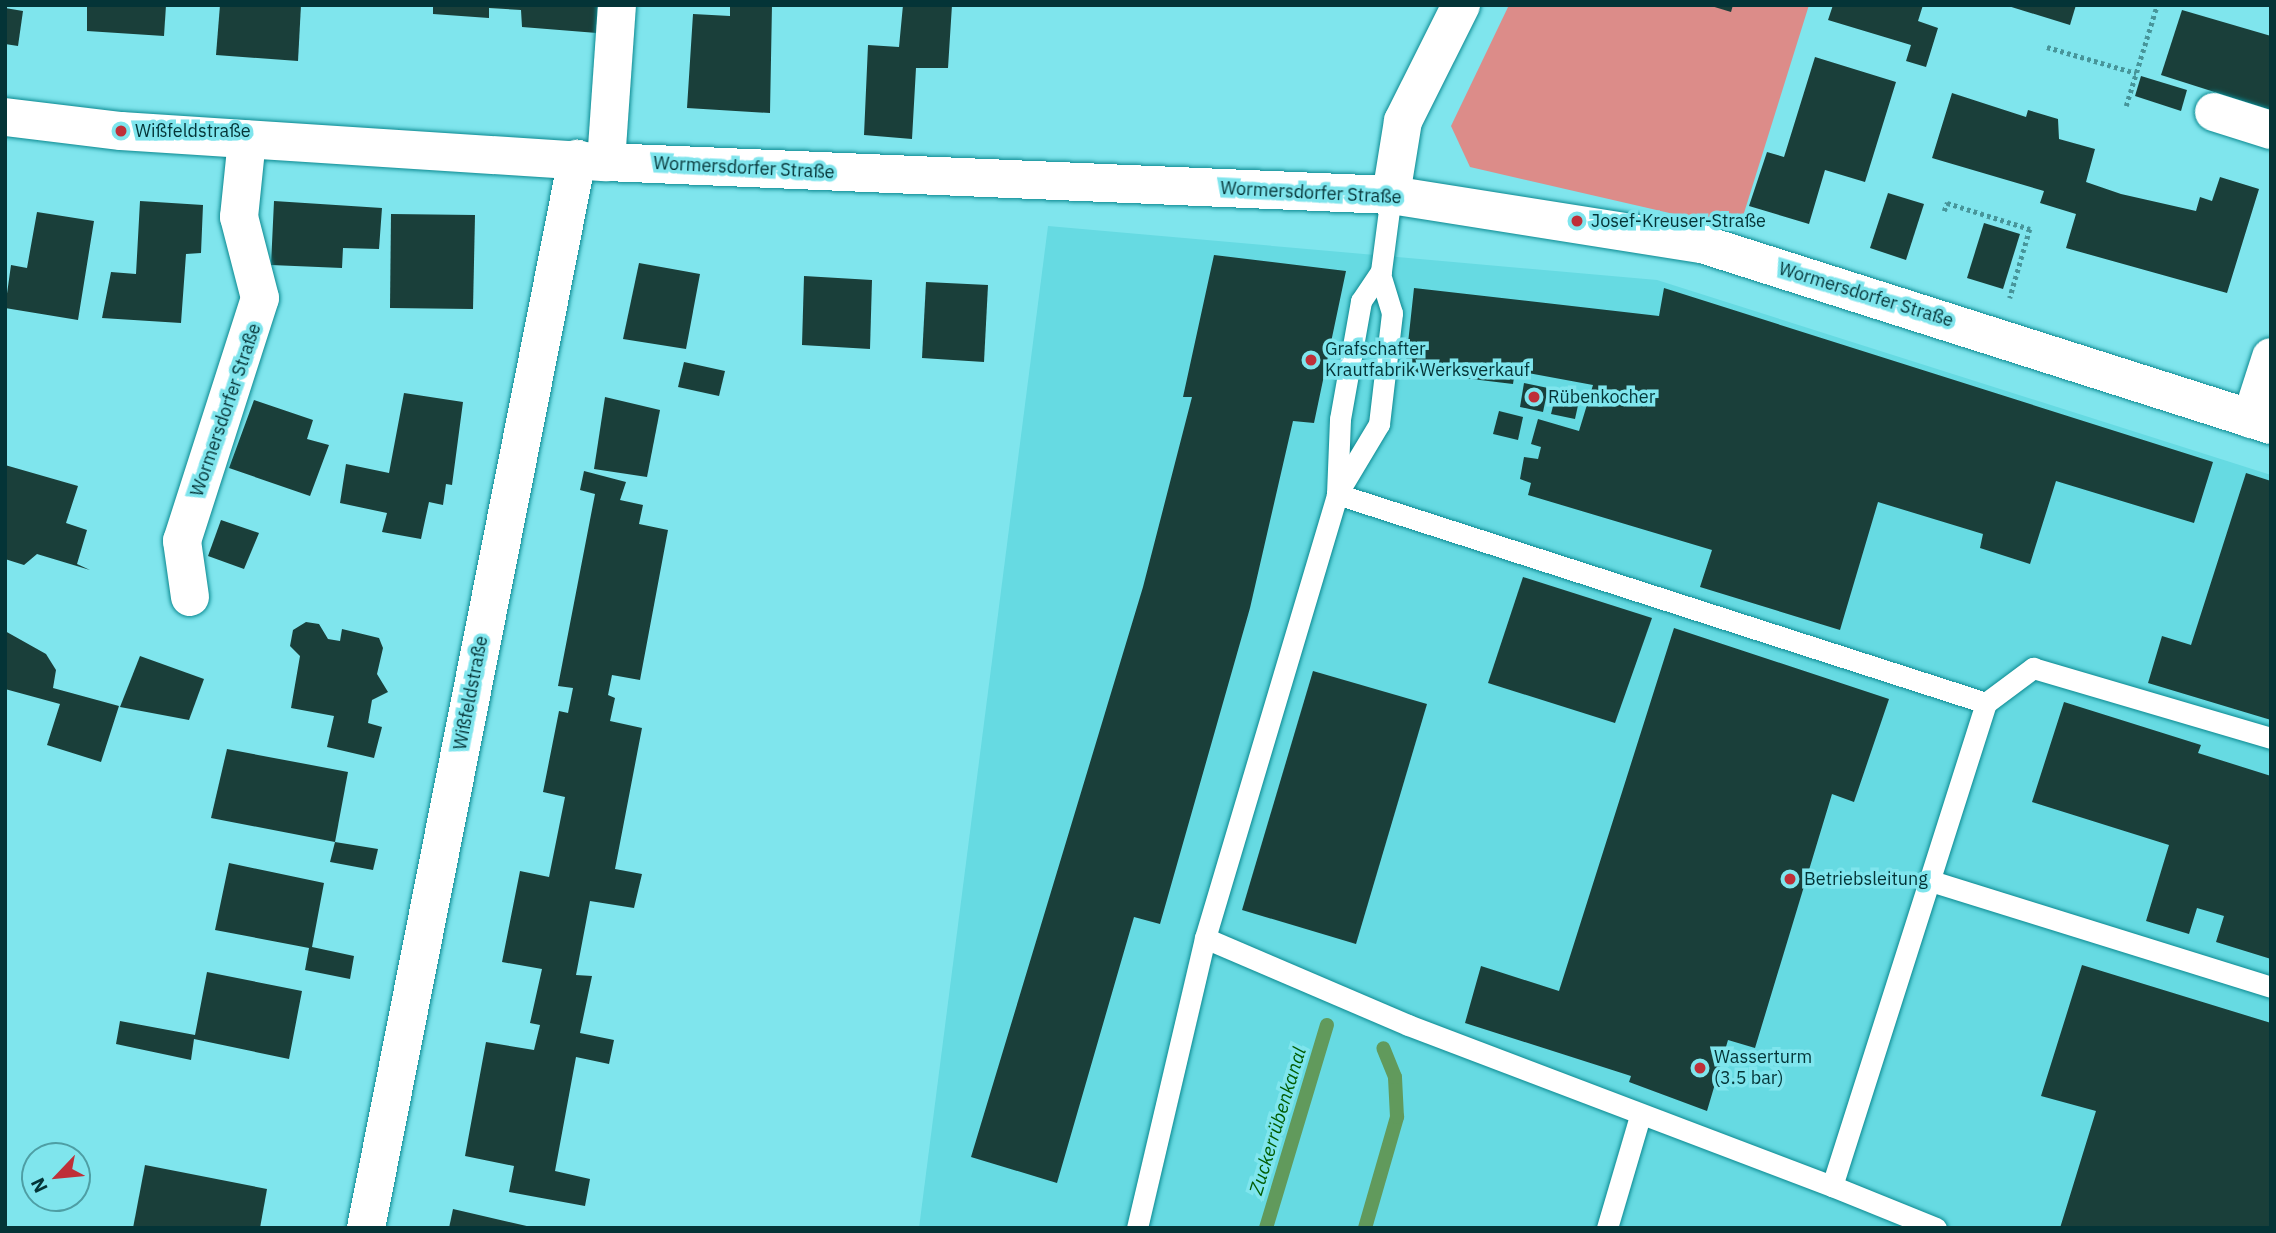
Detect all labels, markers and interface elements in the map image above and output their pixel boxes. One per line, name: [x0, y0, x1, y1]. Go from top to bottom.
place label: Wißfeldstraße: [135, 120, 251, 142]
marker: Wißfeldstraße: [113, 123, 129, 139]
street label: Wormersdorfer Straße: [653, 152, 835, 184]
street label: Wormersdorfer Straße: [1220, 177, 1402, 209]
place label: Josef-Kreuser-Straße: [1591, 210, 1766, 232]
marker: Josef-Kreuser-Straße: [1569, 213, 1585, 229]
street label: Wormersdorfer Straße: [1776, 258, 1956, 332]
street label: Wormersdorfer Straße: [186, 321, 266, 499]
place label: Grafschafter Krautfabrik Werksverkauf: [1325, 339, 1530, 382]
marker: Grafschafter Krautfabrik Werksverkauf: [1303, 352, 1319, 368]
place label: Rübenkocher: [1548, 386, 1655, 408]
marker: Rübenkocher: [1526, 389, 1542, 405]
street label: Wißfeldstraße: [449, 634, 493, 752]
place label: Betriebsleitung: [1804, 868, 1928, 890]
marker: Betriebsleitung: [1782, 871, 1798, 887]
water label: Zuckerrübenkanal: [1245, 1045, 1311, 1197]
place label: Wasserturm (3.5 bar): [1714, 1047, 1812, 1090]
marker: Wasserturm (3.5 bar): [1692, 1060, 1708, 1076]
north arrow: [21, 1142, 91, 1212]
text: N: [25, 1174, 53, 1197]

